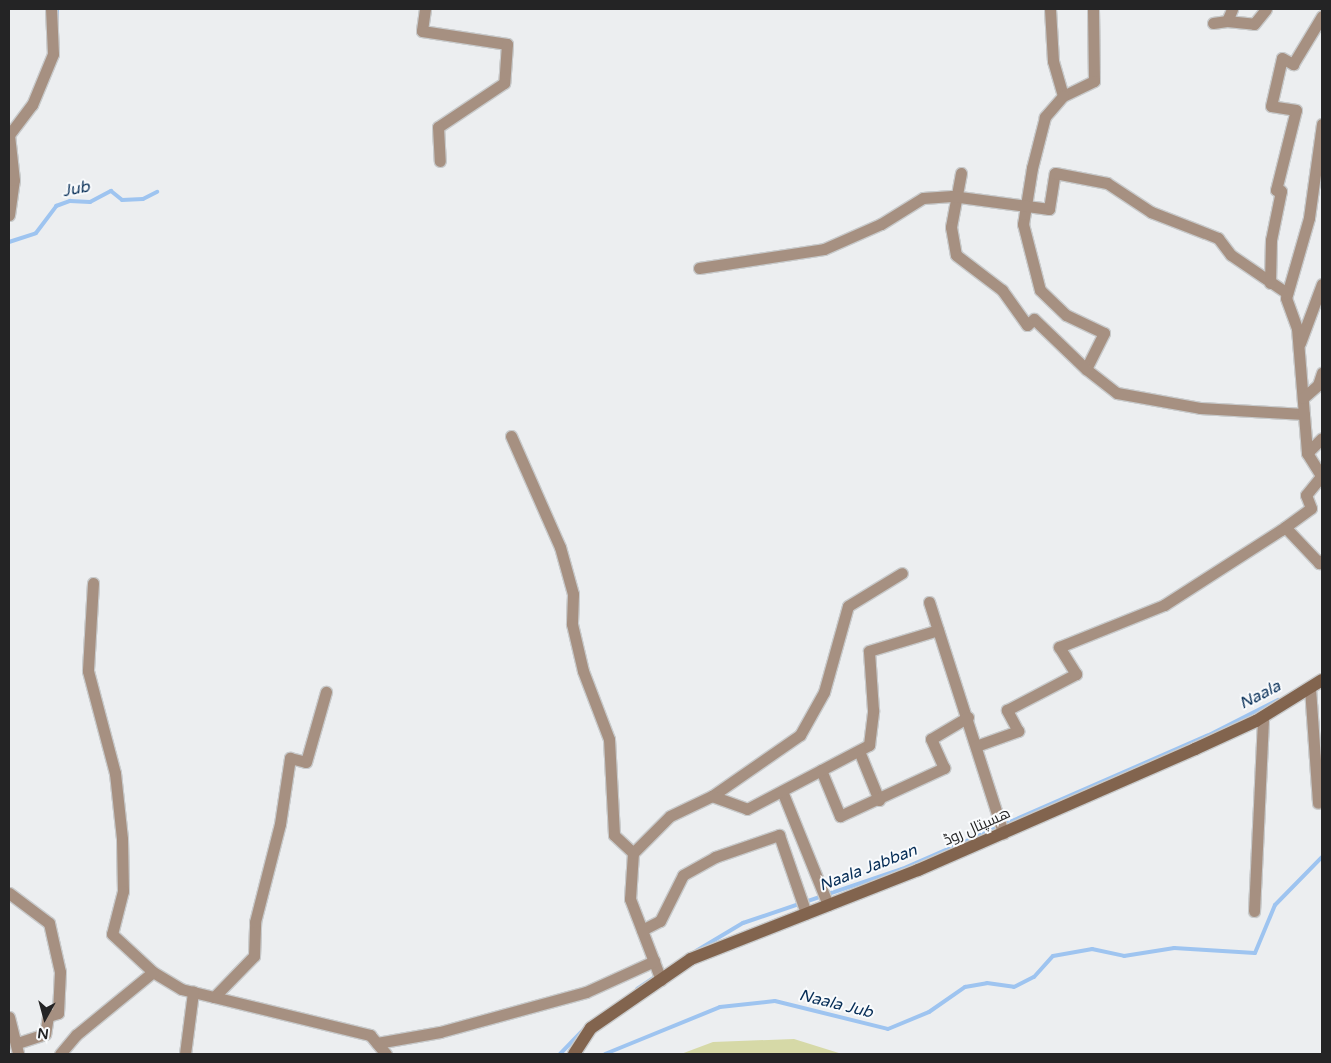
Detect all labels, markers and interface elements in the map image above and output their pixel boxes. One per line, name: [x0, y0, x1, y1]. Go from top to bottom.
water label: Jub: [61, 177, 91, 201]
water label: Naala: [1236, 677, 1284, 713]
street label: ھسپتال روڈ: [941, 804, 1013, 850]
water label: Naala Jabban: [816, 841, 920, 895]
water label: Naala Jub: [797, 986, 875, 1022]
north arrow: [20, 993, 70, 1043]
text: N: [36, 1024, 50, 1043]

